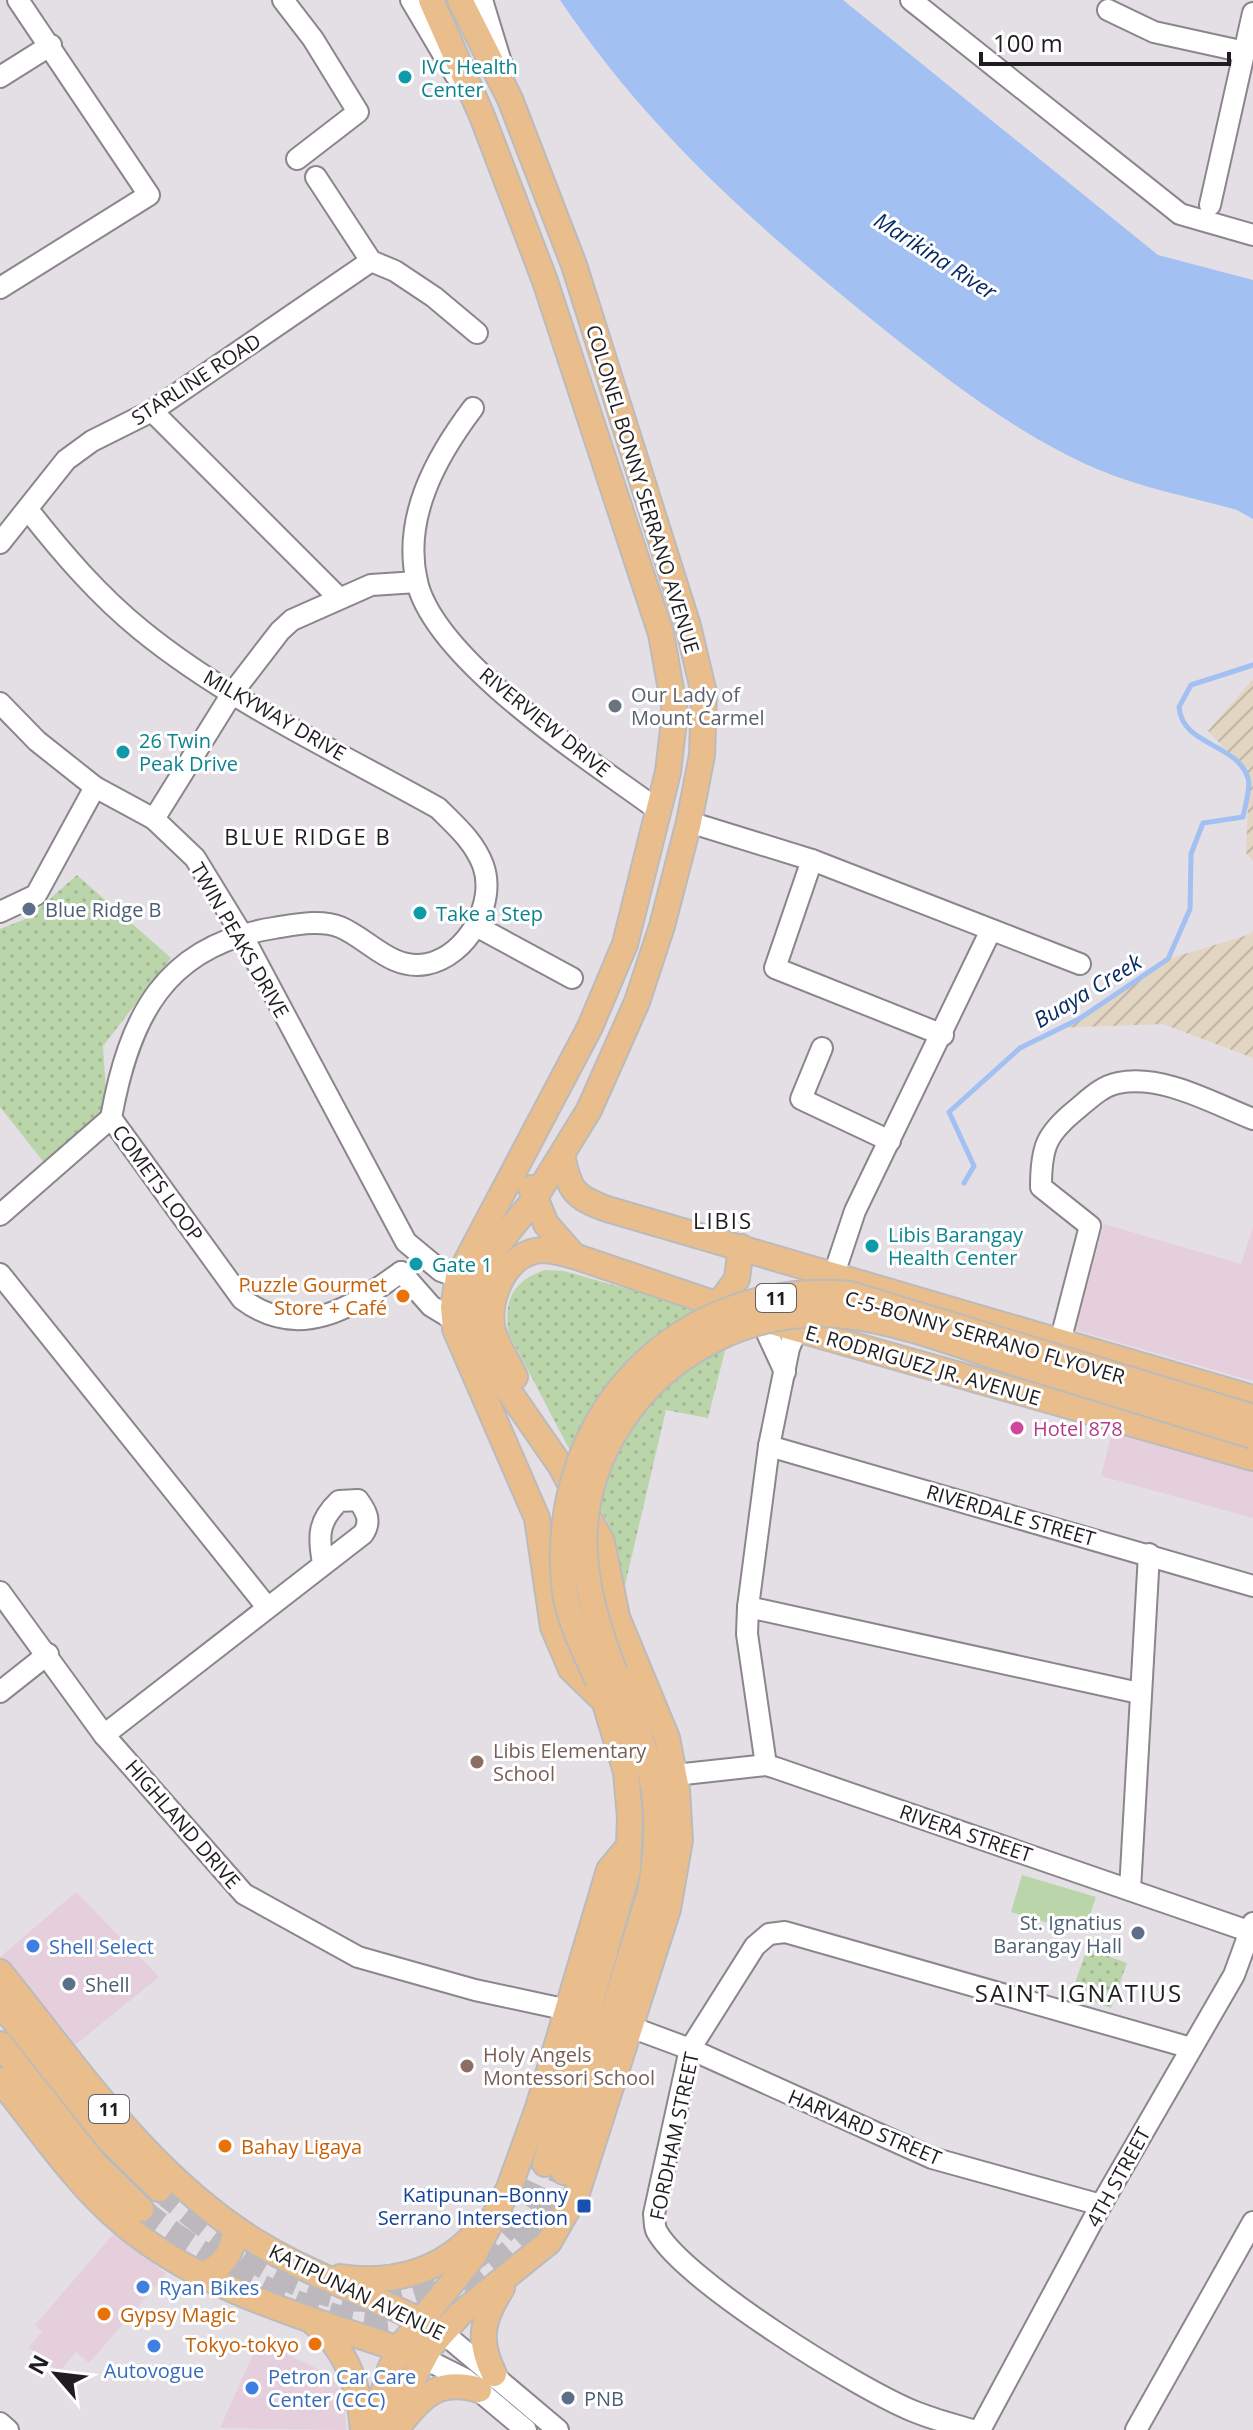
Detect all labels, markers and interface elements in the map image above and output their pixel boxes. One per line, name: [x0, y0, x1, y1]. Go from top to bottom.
scale bar: [981, 16, 1229, 66]
text: 100 m: [993, 26, 1063, 59]
place label: IVC Health Center: [421, 53, 518, 103]
marker: IVC Health Center: [396, 68, 414, 86]
water label: Marikina River: [869, 204, 1004, 306]
street label: COLONEL BONNY SERRANO AVENUE: [580, 321, 706, 657]
street label: STARLINE ROAD: [126, 327, 266, 431]
street label: RIVERVIEW DRIVE: [474, 661, 616, 783]
street label: MILKYWAY DRIVE: [199, 663, 351, 767]
place label: Our Lady of Mount Carmel: [631, 681, 765, 731]
marker: Our Lady of Mount Carmel: [606, 697, 624, 715]
place label: 26 Twin Peak Drive: [139, 727, 238, 777]
marker: 26 Twin Peak Drive: [114, 743, 132, 761]
district label: BLUE RIDGE B: [224, 821, 392, 851]
street label: TWIN PEAKS DRIVE: [185, 857, 295, 1023]
place label: Blue Ridge B: [45, 896, 162, 923]
marker: Blue Ridge B: [20, 900, 38, 918]
place label: Take a Step: [436, 900, 543, 927]
marker: Take a Step: [411, 904, 429, 922]
water label: Buaya Creek: [1027, 945, 1148, 1034]
street label: COMETS LOOP: [107, 1119, 209, 1247]
district label: LIBIS: [693, 1205, 753, 1235]
place label: Libis Barangay Health Center: [888, 1221, 1024, 1271]
marker: Libis Barangay Health Center: [863, 1237, 881, 1255]
place label: Gate 1: [432, 1251, 493, 1278]
marker: Gate 1: [407, 1255, 425, 1273]
place label: Puzzle Gourmet Store + Café: [239, 1271, 387, 1321]
road number: 11: [756, 1284, 796, 1312]
street label: C-5-BONNY SERRANO FLYOVER: [842, 1284, 1129, 1390]
marker: Puzzle Gourmet Store + Café: [394, 1287, 412, 1305]
street label: E. RODRIGUEZ JR. AVENUE: [802, 1318, 1044, 1412]
place label: Hotel 878: [1033, 1415, 1123, 1442]
marker: Hotel 878: [1008, 1419, 1026, 1437]
street label: RIVERDALE STREET: [923, 1478, 1099, 1552]
place label: Libis Elementary School: [493, 1737, 647, 1787]
marker: Libis Elementary School: [468, 1753, 486, 1771]
street label: HIGHLAND DRIVE: [119, 1754, 247, 1894]
street label: RIVERA STREET: [896, 1798, 1036, 1868]
place label: St. Ignatius Barangay Hall: [993, 1909, 1122, 1959]
marker: St. Ignatius Barangay Hall: [1129, 1924, 1147, 1942]
place label: Shell Select: [49, 1933, 154, 1960]
marker: Shell Select: [24, 1937, 42, 1955]
place label: Shell: [85, 1971, 130, 1998]
marker: Shell: [60, 1975, 78, 1993]
district label: SAINT IGNATIUS: [975, 1976, 1183, 2009]
place label: Holy Angels Montessori School: [483, 2041, 655, 2091]
street label: FORDHAM STREET: [643, 2050, 705, 2222]
marker: Holy Angels Montessori School: [458, 2057, 476, 2075]
street label: HARVARD STREET: [784, 2083, 946, 2171]
road number: 11: [89, 2095, 129, 2123]
street label: 4TH STREET: [1080, 2122, 1156, 2232]
place label: Bahay Ligaya: [241, 2133, 362, 2160]
marker: Bahay Ligaya: [216, 2137, 234, 2155]
place label: Katipunan–Bonny Serrano Intersection: [378, 2181, 569, 2231]
marker: Katipunan–Bonny Serrano Intersection: [575, 2197, 593, 2215]
street label: KATIPUNAN AVENUE: [265, 2238, 449, 2346]
place label: Ryan Bikes: [159, 2274, 259, 2301]
marker: Ryan Bikes: [134, 2278, 152, 2296]
place label: Gypsy Magic: [120, 2301, 236, 2328]
marker: Gypsy Magic: [95, 2305, 113, 2323]
place label: Tokyo-tokyo: [185, 2331, 299, 2358]
north arrow: [16, 2334, 96, 2414]
marker: Tokyo-tokyo: [306, 2335, 324, 2353]
marker: Autovogue: [145, 2337, 163, 2355]
text: N: [20, 2349, 55, 2379]
place label: Autovogue: [104, 2357, 204, 2384]
place label: Petron Car Care Center (CCC): [268, 2363, 416, 2413]
marker: Petron Car Care Center (CCC): [243, 2379, 261, 2397]
place label: PNB: [584, 2385, 624, 2412]
marker: PNB: [559, 2389, 577, 2407]

